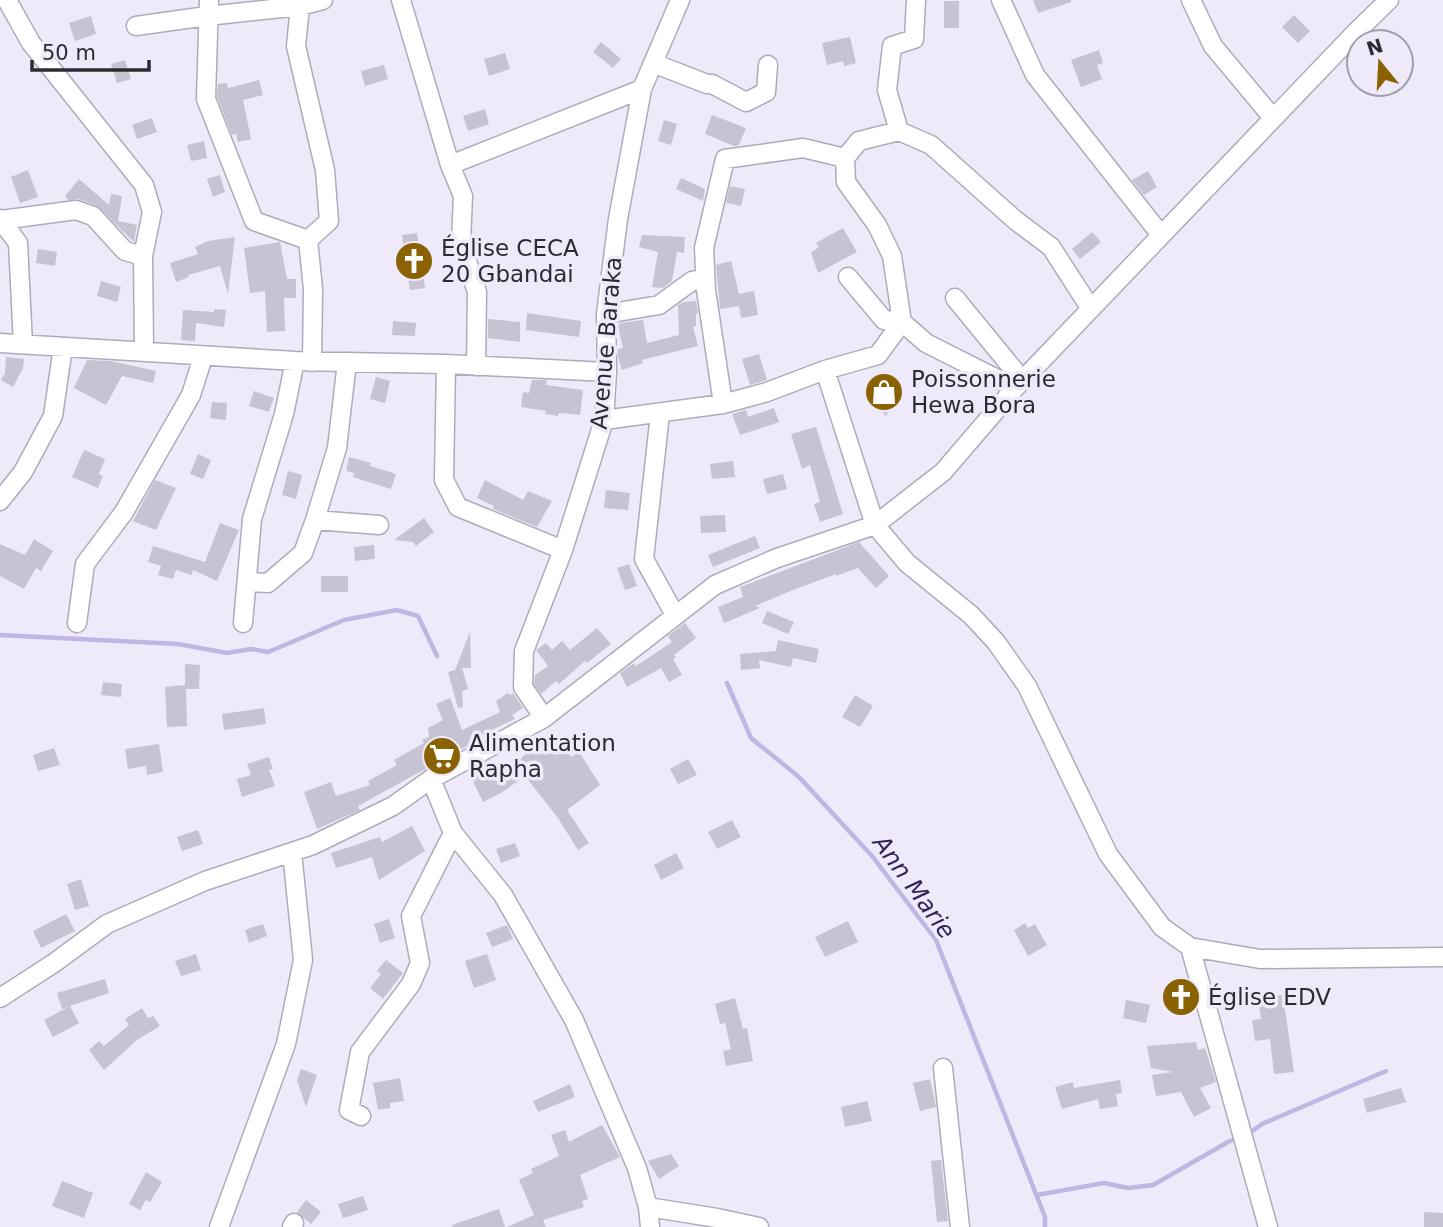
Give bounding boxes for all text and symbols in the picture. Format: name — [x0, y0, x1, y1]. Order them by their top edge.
scale bar — [32, 28, 149, 72]
north arrow — [1345, 28, 1415, 98]
text: N — [1364, 34, 1386, 60]
text: 50 m — [42, 41, 96, 65]
place label: Église CECA 20 Gbandai — [441, 234, 579, 287]
church icon: Église CECA 20 Gbandai — [393, 240, 435, 282]
street label: Avenue Baraka — [586, 256, 626, 430]
place label: Poissonnerie Hewa Bora — [911, 366, 1056, 418]
shop icon: Poissonnerie Hewa Bora — [863, 371, 905, 413]
place label: Alimentation Rapha — [469, 730, 616, 782]
supermarket icon: Alimentation Rapha — [421, 735, 463, 777]
water label: Ann Marie — [866, 828, 961, 944]
church icon: Église EDV — [1160, 976, 1202, 1018]
place label: Église EDV — [1208, 983, 1331, 1010]

